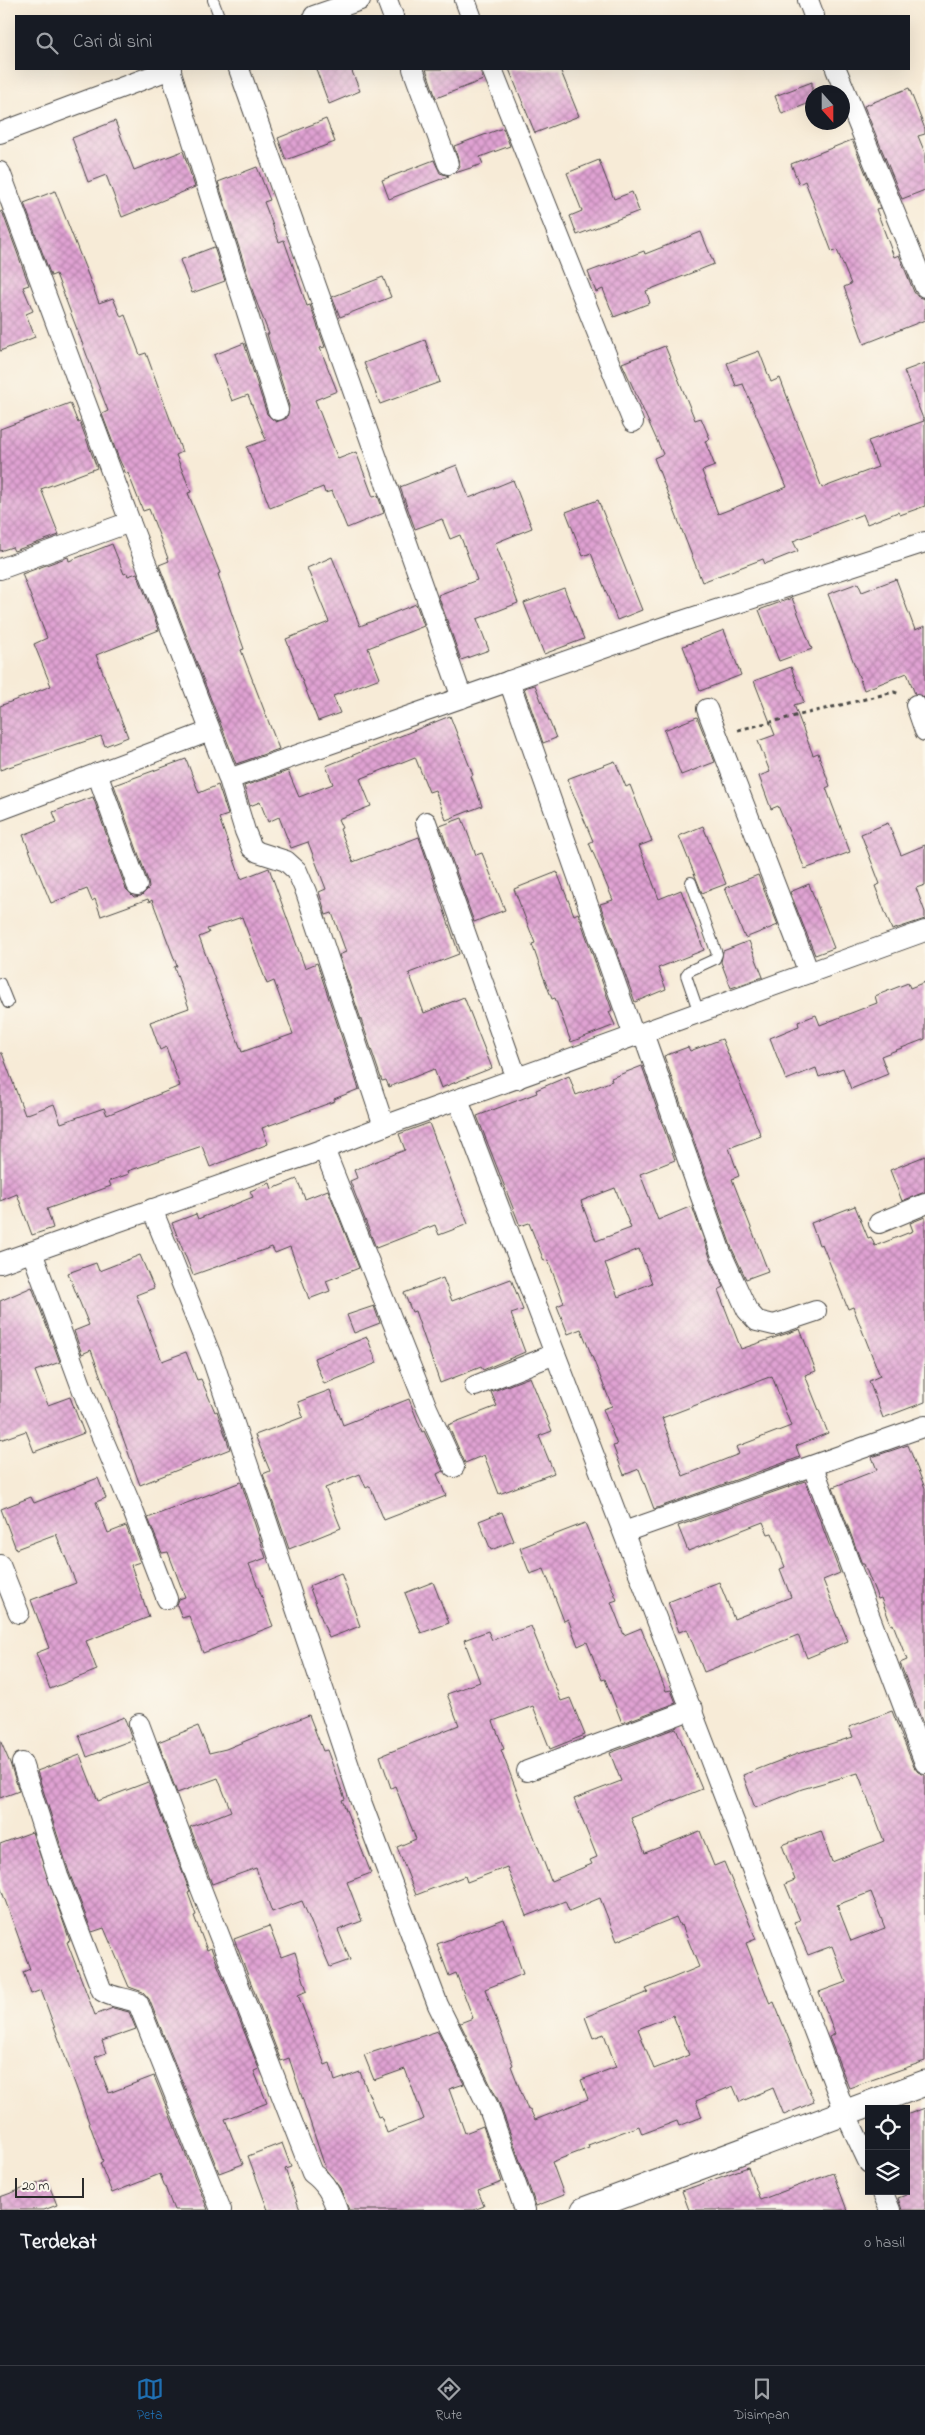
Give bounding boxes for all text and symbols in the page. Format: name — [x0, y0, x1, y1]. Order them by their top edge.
search box — [15, 15, 910, 70]
icon: search — [33, 29, 61, 57]
text: Cari di sini — [73, 29, 152, 56]
north arrow — [805, 85, 850, 130]
map controls — [865, 2105, 910, 2195]
button: locate — [865, 2105, 910, 2150]
button: layers — [865, 2150, 910, 2195]
scale bar — [15, 2175, 84, 2198]
text: 20 m — [22, 2176, 49, 2197]
text: Terdekat — [20, 2228, 97, 2258]
text: 0 hasil — [864, 2231, 905, 2255]
tab: Peta — [136, 2375, 164, 2426]
tab: Rute — [435, 2375, 463, 2426]
tab: Disimpan — [734, 2375, 789, 2426]

